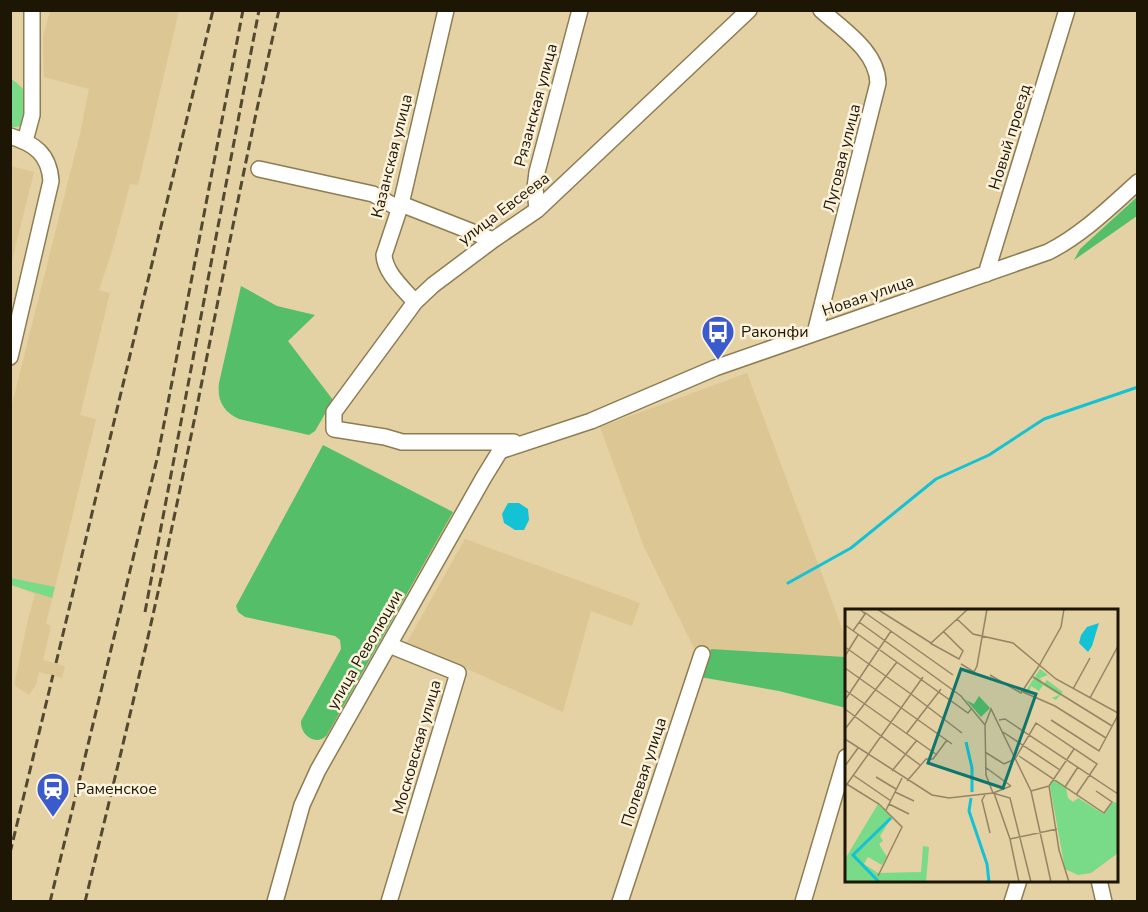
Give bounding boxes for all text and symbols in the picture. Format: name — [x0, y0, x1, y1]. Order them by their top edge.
street label: Рязанская улица — [509, 41, 563, 169]
street label: Новый проезд — [984, 81, 1037, 192]
street label: Казанская улица — [366, 92, 418, 220]
street label: Луговая улица — [818, 101, 866, 215]
street label: улица Евсеева — [454, 167, 554, 251]
street label: Новая улица — [819, 270, 917, 322]
bus stop icon: Раконфи — [700, 314, 736, 361]
place label: Раконфи — [741, 321, 809, 343]
street label: улица Революции — [322, 586, 408, 714]
inset map — [845, 609, 1118, 882]
street label: Московская улица — [387, 677, 447, 817]
street label: Полевая улица — [616, 715, 672, 829]
station icon: Раменское — [35, 771, 71, 818]
place label: Раменское — [76, 778, 157, 800]

